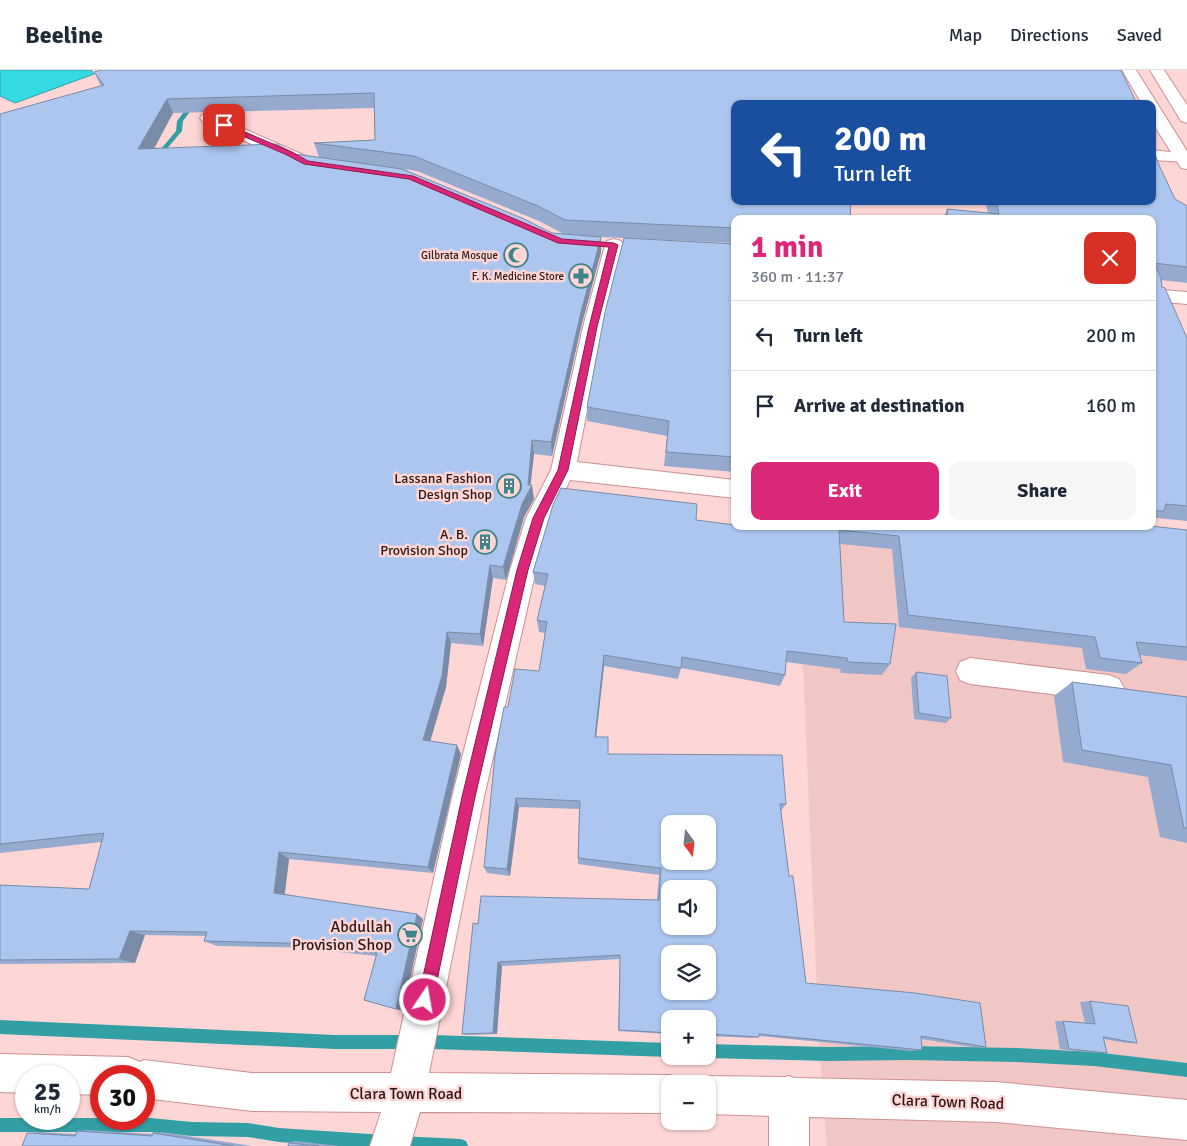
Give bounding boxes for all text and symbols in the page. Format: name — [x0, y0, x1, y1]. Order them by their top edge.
text: Beeline — [25, 20, 103, 50]
text: Map — [949, 24, 982, 46]
text: Directions — [1010, 24, 1089, 46]
text: Saved — [1117, 24, 1162, 46]
pin — [203, 104, 245, 146]
icon: arrive — [210, 111, 238, 139]
text: 200 m — [834, 117, 927, 160]
icon: left — [751, 120, 816, 185]
text: Turn left — [834, 160, 912, 187]
text: 1 min — [751, 229, 823, 266]
button: close — [1084, 232, 1136, 284]
mosque icon: Gilbrata Mosque — [503, 242, 529, 268]
place label: Gilbrata Mosque — [421, 249, 498, 262]
pharmacy icon: F. K. Medicine Store — [568, 263, 594, 289]
text: 360 m · 11:37 — [751, 267, 844, 287]
place label: F. K. Medicine Store — [472, 270, 564, 283]
icon: left — [751, 322, 779, 350]
text: Turn left — [794, 324, 863, 348]
text: 200 m — [1086, 324, 1136, 348]
icon: arrive — [751, 392, 779, 420]
text: Arrive at destination — [794, 394, 965, 418]
text: 160 m — [1086, 394, 1136, 418]
button: Exit — [751, 462, 939, 520]
button: Share — [949, 462, 1136, 520]
place label: Lassana Fashion Design Shop — [394, 470, 492, 503]
building icon: Lassana Fashion Design Shop — [496, 473, 522, 499]
place label: A. B. Provision Shop — [380, 526, 468, 559]
building icon: A. B. Provision Shop — [472, 529, 498, 555]
north arrow — [661, 815, 716, 870]
map controls — [661, 815, 716, 1130]
button: sound — [661, 880, 716, 935]
place label: Abdullah Provision Shop — [292, 917, 392, 955]
supermarket icon: Abdullah Provision Shop — [397, 922, 423, 948]
button: layers — [661, 945, 716, 1000]
position arrow — [398, 973, 450, 1025]
button: + — [661, 1010, 716, 1065]
speed limit sign: 30 — [90, 1065, 155, 1130]
button: − — [661, 1075, 716, 1130]
text: 25 — [34, 1076, 61, 1107]
street label: Clara Town Road — [350, 1084, 462, 1104]
street label: Clara Town Road — [891, 1090, 1005, 1114]
text: km/h — [34, 1102, 61, 1117]

